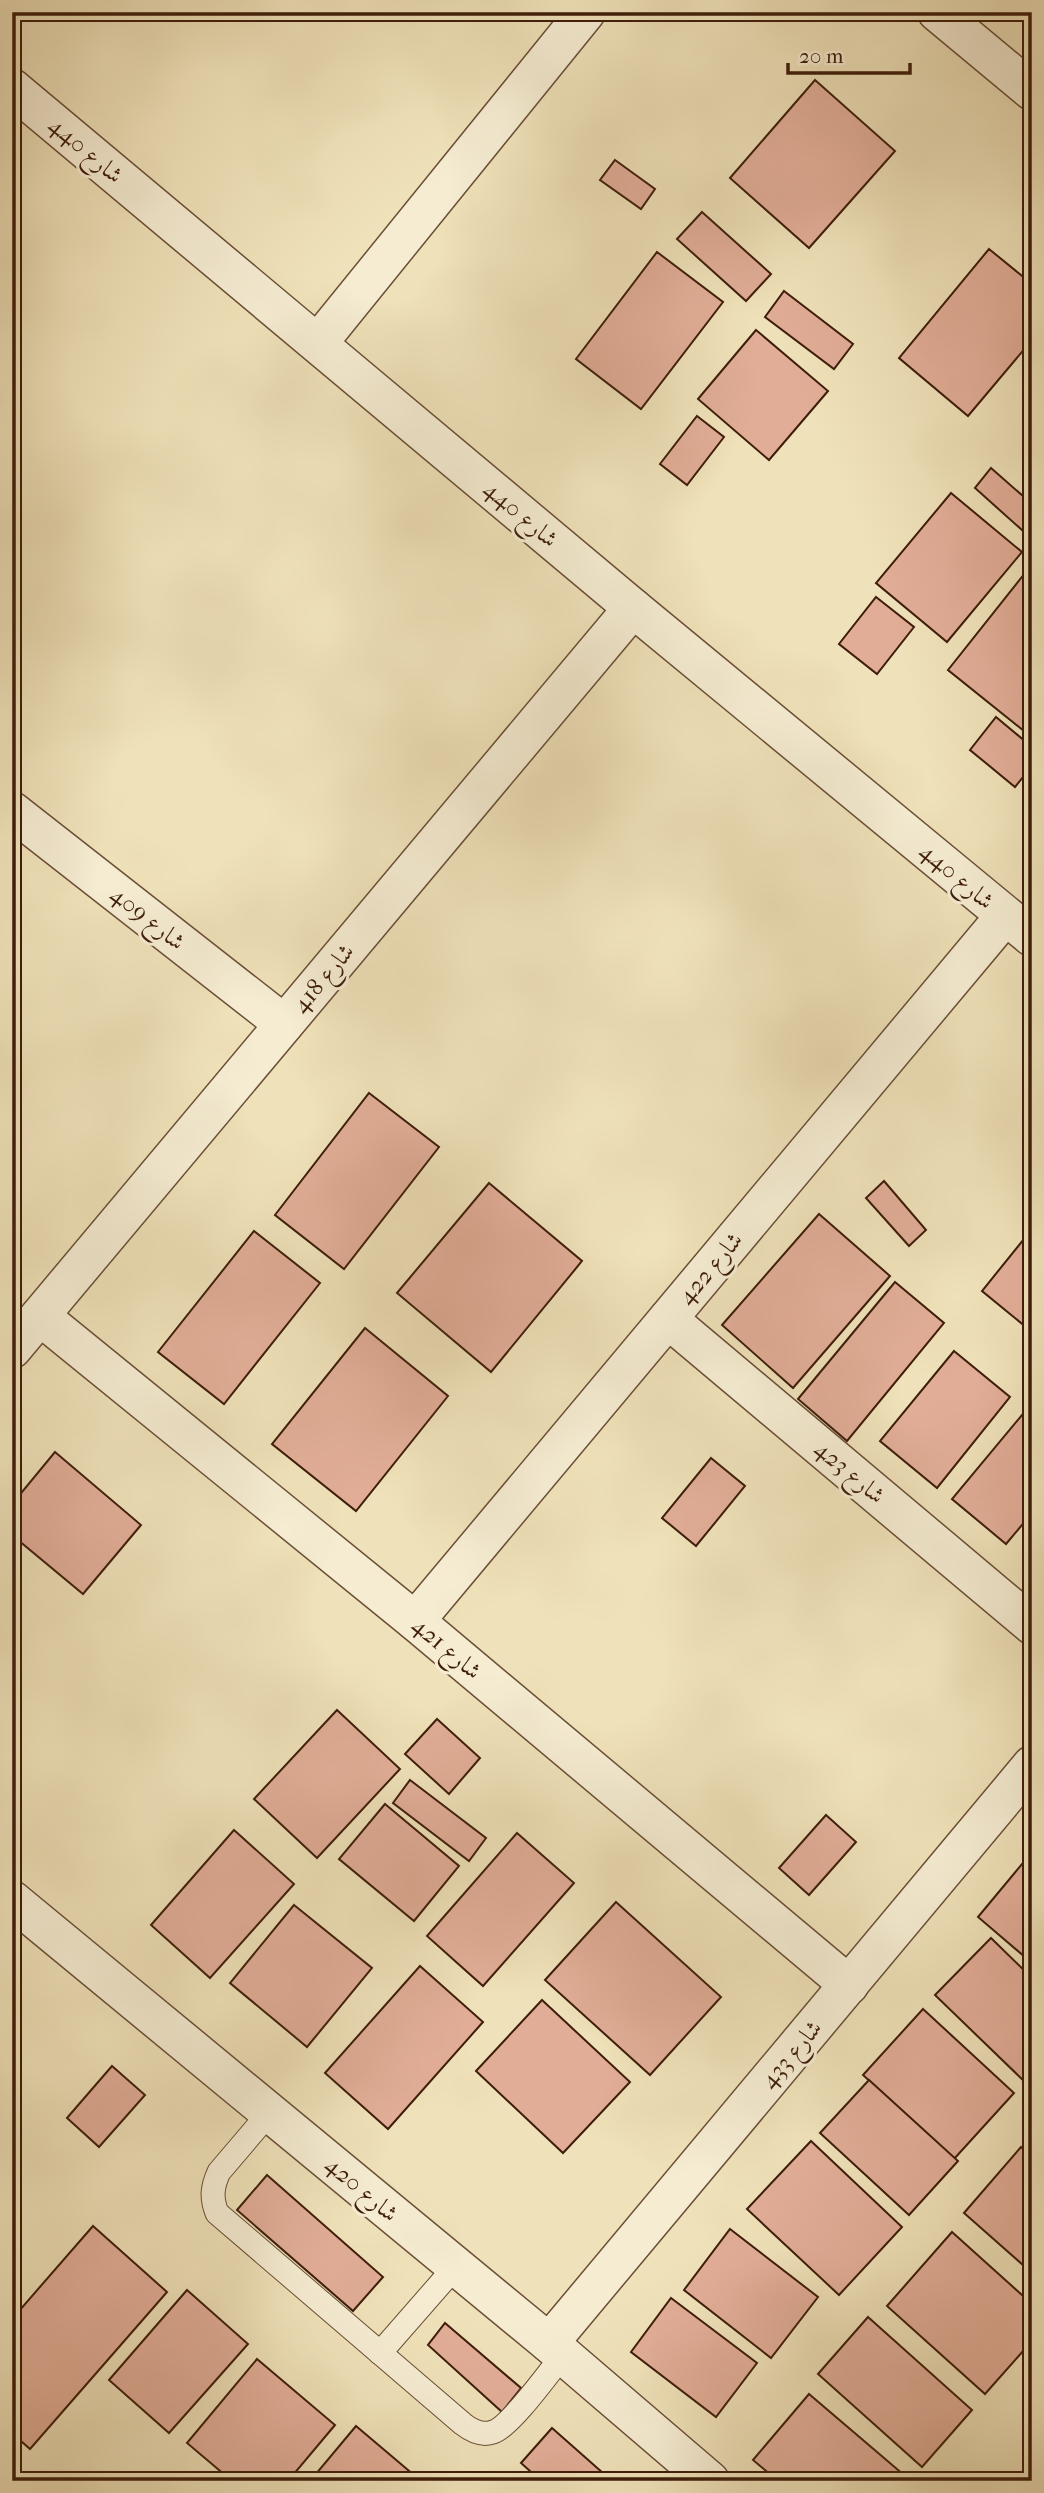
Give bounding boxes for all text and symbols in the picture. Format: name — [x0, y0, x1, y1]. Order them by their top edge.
scale bar — [788, 32, 911, 76]
text: 20 m — [799, 44, 844, 68]
street label: شارع 440 — [39, 111, 129, 194]
street label: شارع 440 — [474, 475, 564, 558]
street label: شارع 440 — [910, 837, 1000, 920]
street label: شارع 409 — [101, 880, 191, 960]
street label: شارع 418 — [286, 938, 365, 1022]
street label: شارع 422 — [672, 1226, 753, 1314]
street label: شارع 423 — [805, 1435, 891, 1514]
street label: شارع 421 — [403, 1611, 487, 1690]
street label: شارع 433 — [754, 2014, 832, 2098]
street label: شارع 420 — [316, 2150, 404, 2232]

